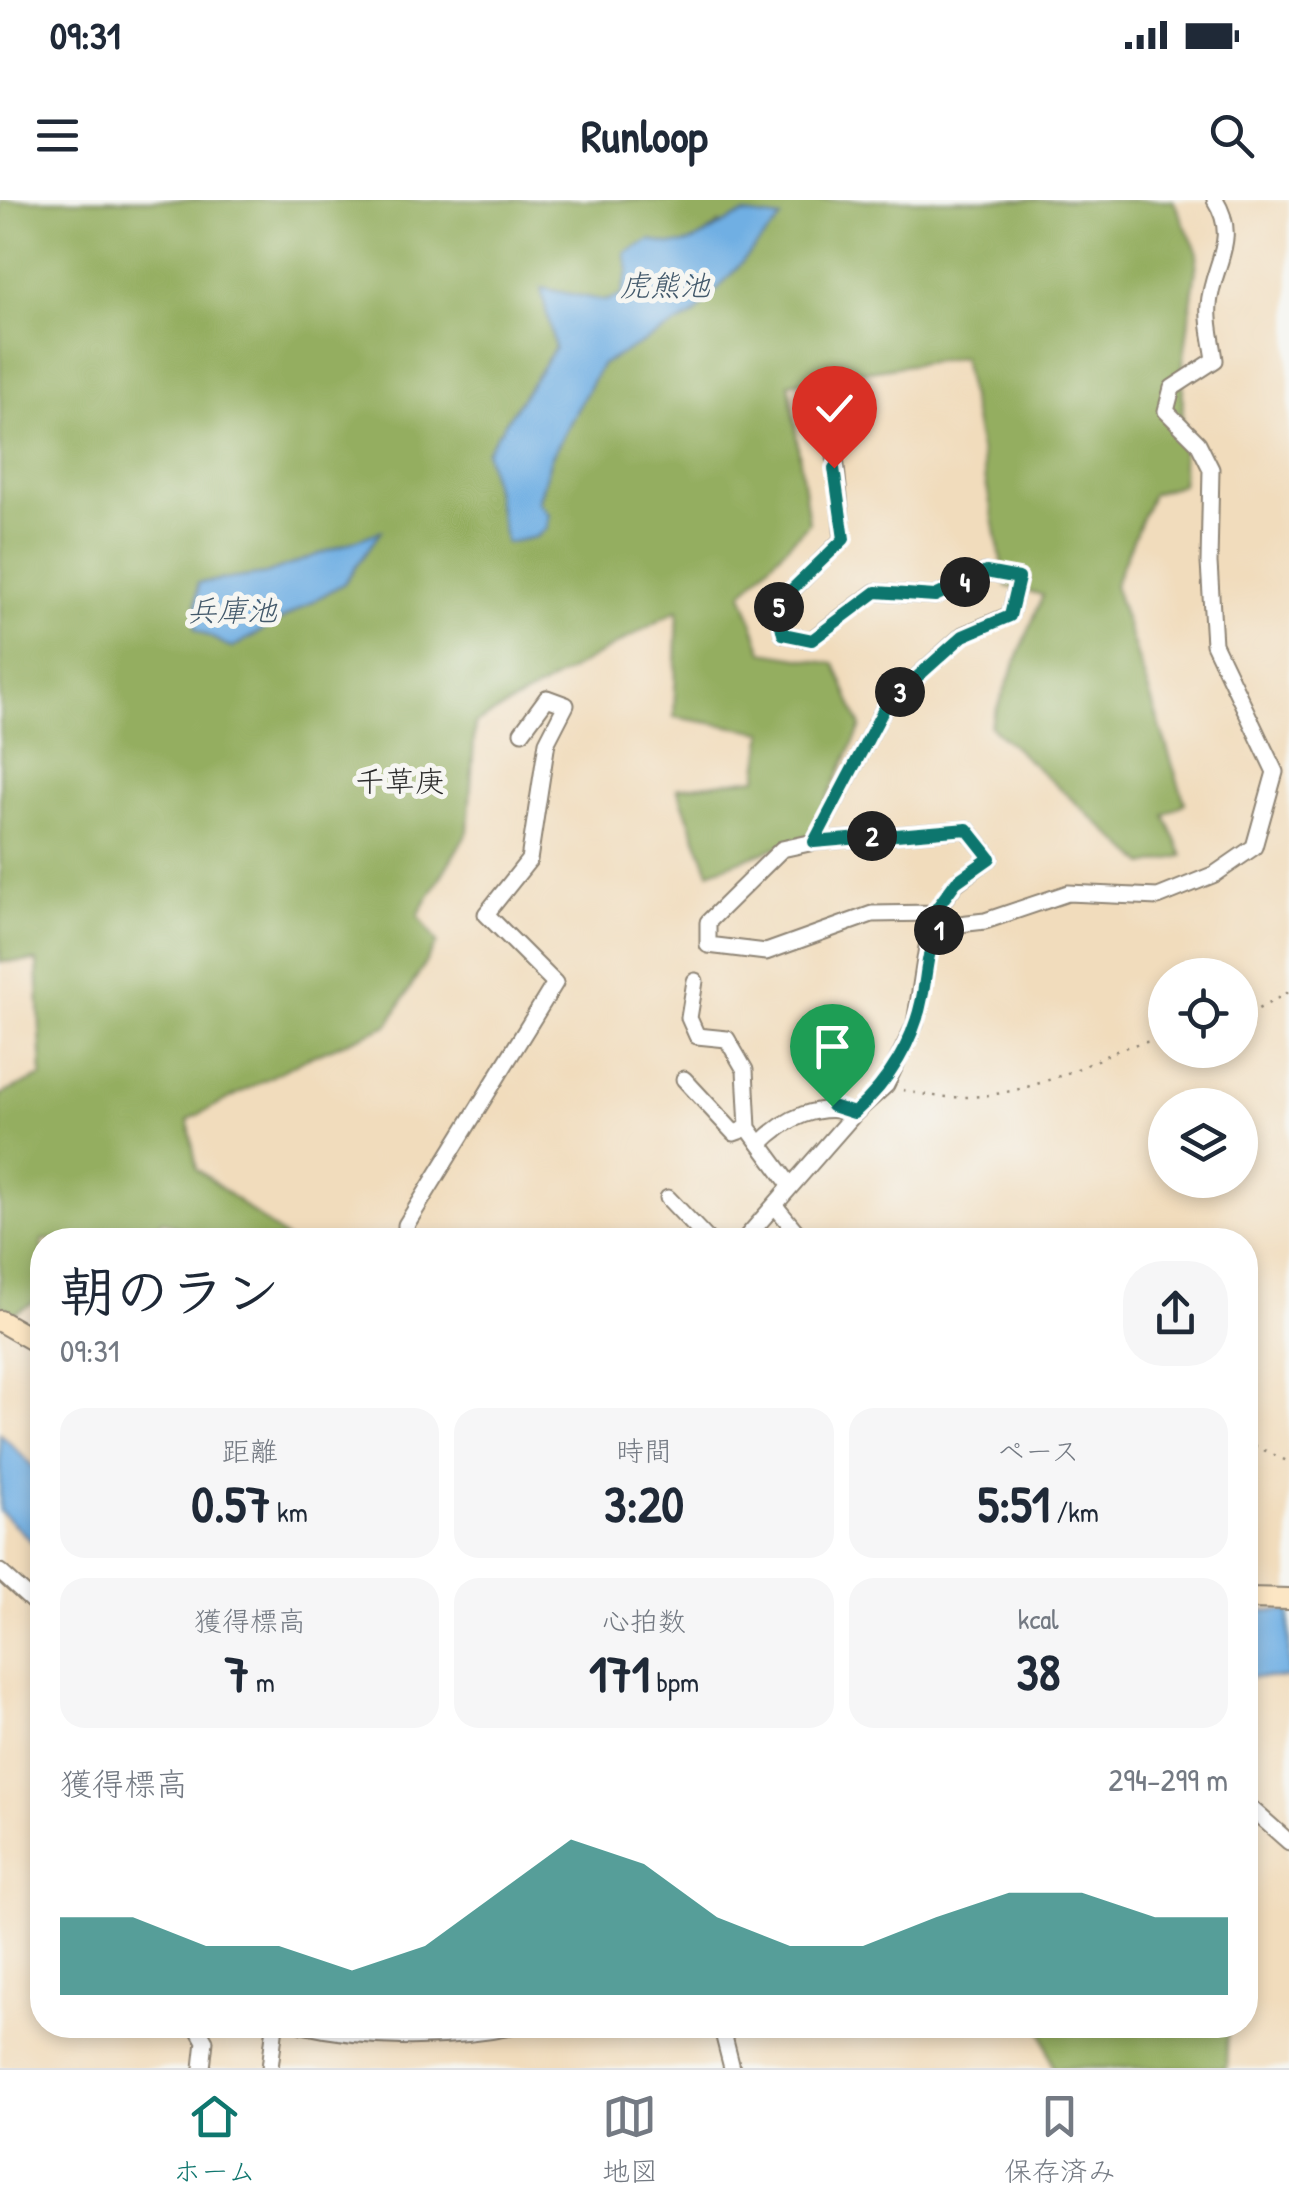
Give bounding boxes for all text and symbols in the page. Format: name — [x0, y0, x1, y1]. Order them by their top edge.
text: 09:31 — [50, 9, 121, 61]
text: Runloop — [581, 105, 708, 166]
icon: menu — [30, 108, 85, 163]
icon: search — [1204, 108, 1259, 163]
water label: 虎熊池 — [620, 265, 711, 305]
pin — [792, 366, 877, 469]
icon: check — [807, 381, 862, 436]
pin: 4 — [940, 557, 990, 607]
text: 4 — [960, 563, 970, 601]
pin: 5 — [754, 582, 804, 632]
text: 5 — [773, 588, 785, 626]
water label: 兵庫池 — [187, 590, 278, 630]
pin: 3 — [875, 667, 925, 717]
text: 3 — [894, 673, 906, 711]
district label: 千草庚 — [355, 761, 445, 801]
pin: 2 — [847, 811, 897, 861]
text: 2 — [865, 817, 879, 855]
pin: 1 — [914, 905, 964, 955]
text: 1 — [934, 911, 944, 949]
map controls — [1148, 958, 1258, 1198]
button: locate — [1148, 958, 1258, 1068]
pin — [790, 1004, 875, 1107]
icon: arrive — [805, 1019, 860, 1074]
button: layers — [1148, 1088, 1258, 1198]
text: 朝のラン — [60, 1254, 280, 1328]
button: share — [1123, 1261, 1228, 1366]
text: 09:31 — [60, 1329, 119, 1372]
text: 距離 — [222, 1432, 278, 1470]
text: 時間 — [616, 1432, 672, 1470]
text: ペース — [997, 1432, 1079, 1470]
text: 0.57 — [192, 1470, 271, 1538]
text: 3:20 — [604, 1470, 684, 1538]
text: 5:51 — [978, 1470, 1050, 1538]
text: km — [271, 1493, 308, 1531]
text: /km — [1050, 1493, 1099, 1531]
text: kcal — [1018, 1600, 1059, 1638]
text: 獲得標高 — [194, 1602, 306, 1640]
text: 心拍数 — [602, 1602, 686, 1640]
text: 38 — [1016, 1638, 1060, 1706]
text: 7 — [225, 1640, 249, 1708]
text: 171 — [589, 1640, 650, 1708]
text: m — [249, 1663, 275, 1701]
text: bpm — [650, 1663, 699, 1701]
text: 294–299 m — [1108, 1758, 1228, 1801]
text: 獲得標高 — [60, 1762, 188, 1805]
tab: ホーム — [173, 2089, 256, 2190]
tab: 地図 — [602, 2089, 658, 2190]
tab: 保存済み — [1004, 2089, 1116, 2190]

